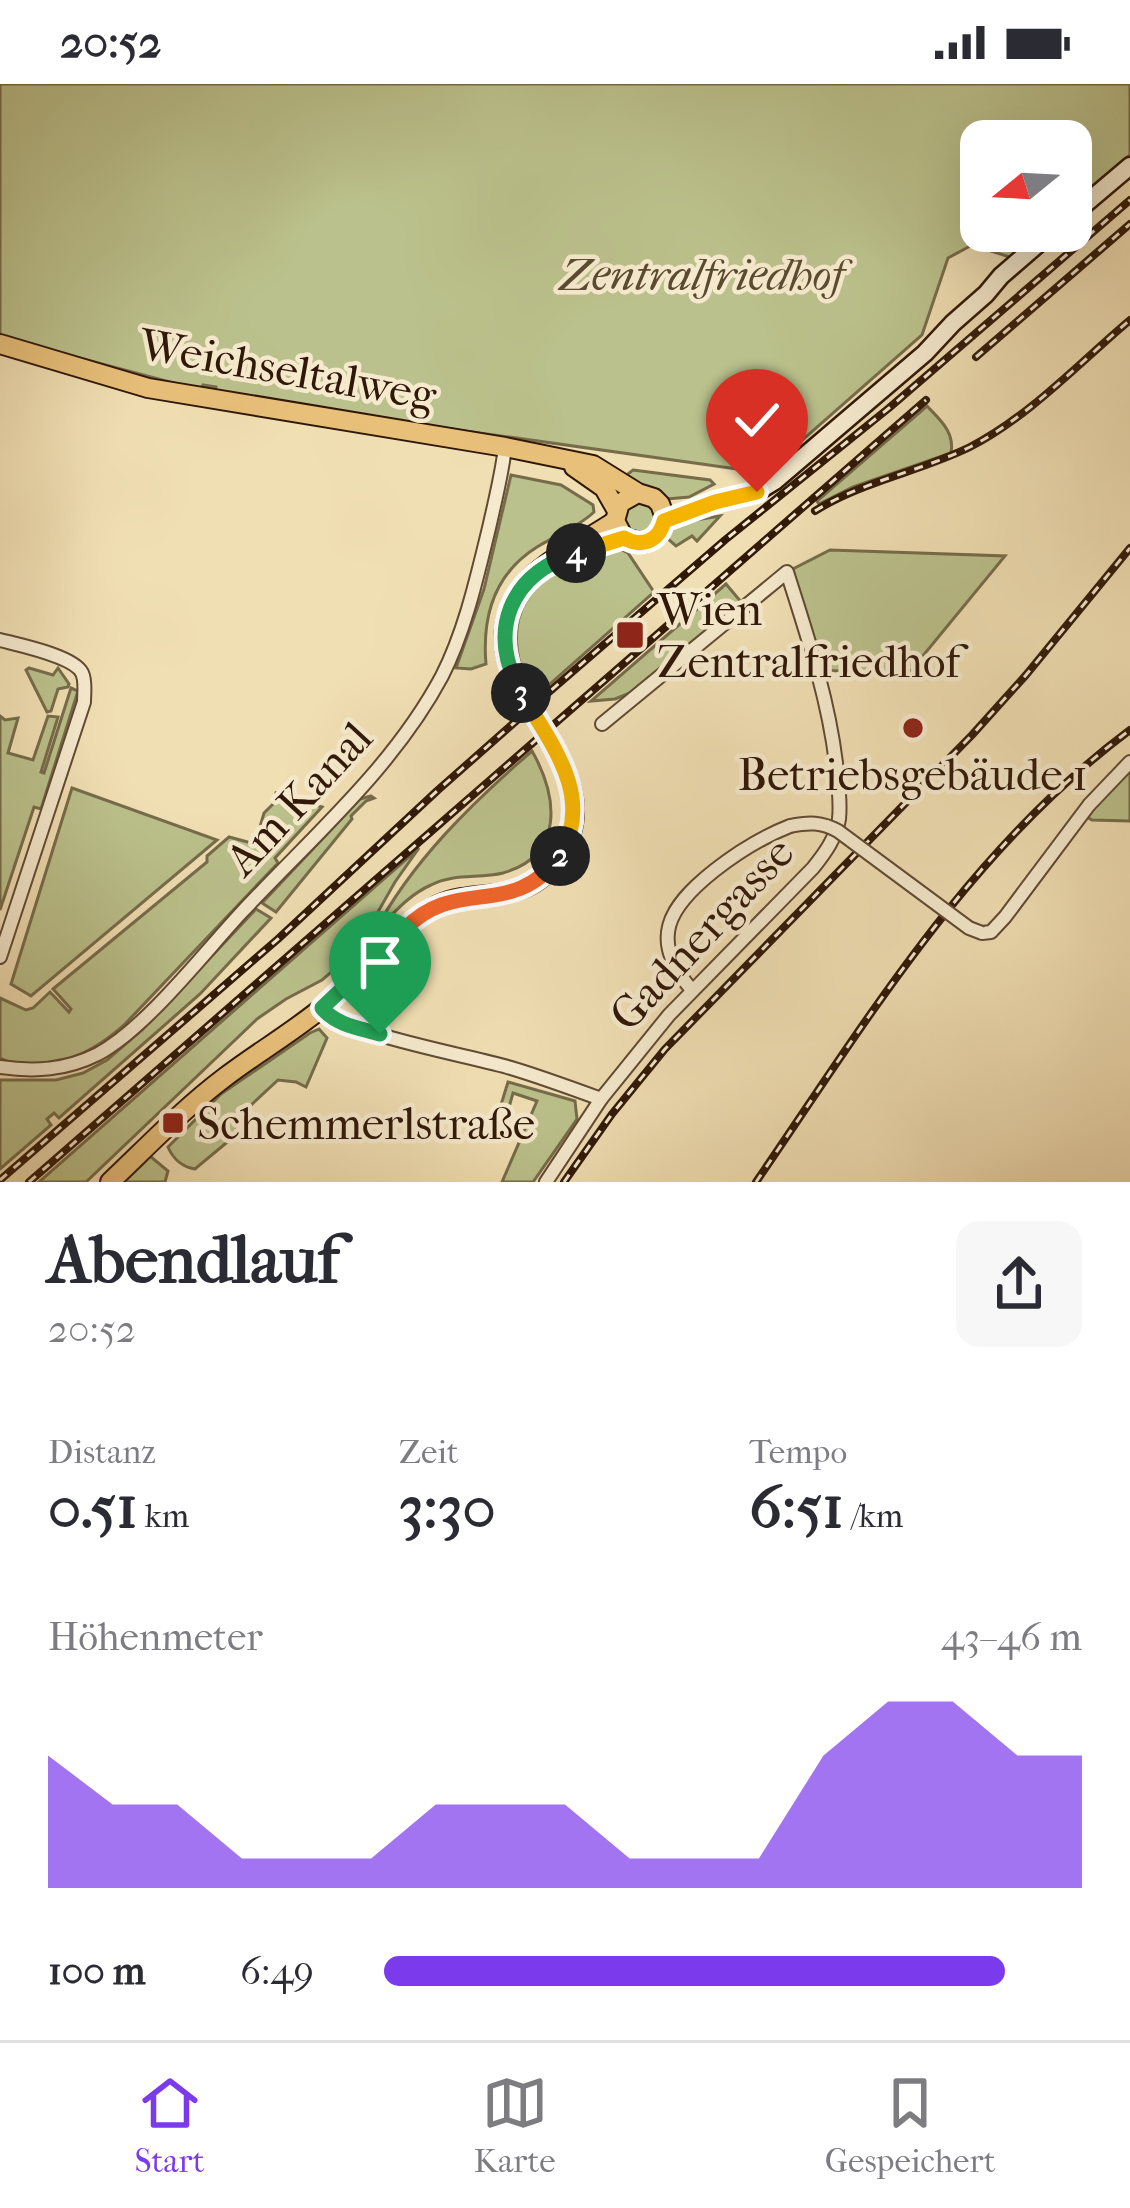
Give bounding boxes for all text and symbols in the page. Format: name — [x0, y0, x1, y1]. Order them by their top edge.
text: 20:52 — [60, 16, 161, 69]
north arrow — [960, 120, 1092, 252]
map controls — [960, 120, 1092, 252]
park label: Zentralfriedhof — [557, 249, 853, 302]
street label: Weichseltalweg — [134, 318, 441, 423]
pin — [706, 369, 808, 492]
icon: check — [724, 387, 790, 453]
pin: 4 — [546, 523, 606, 583]
text: 4 — [566, 533, 586, 572]
place label: Wien Zentralfriedhof — [656, 584, 969, 689]
marker: Wien Zentralfriedhof — [614, 619, 646, 651]
pin: 3 — [491, 663, 551, 723]
text: 3 — [514, 673, 528, 712]
street label: Am Kanal — [214, 712, 383, 888]
marker: Betriebsgebäude 1 — [900, 715, 926, 741]
place label: Betriebsgebäude 1 — [738, 749, 1088, 802]
pin: 2 — [530, 826, 590, 886]
street label: Gadnergasse — [599, 826, 805, 1042]
text: 2 — [552, 836, 568, 875]
pin — [329, 911, 431, 1034]
icon: arrive — [347, 929, 413, 995]
place label: Schemmerlstraße — [197, 1098, 535, 1151]
marker: Schemmerlstraße — [160, 1110, 186, 1136]
button: share — [956, 1221, 1082, 1347]
text: Abendlauf — [48, 1222, 340, 1299]
text: 20:52 — [48, 1306, 136, 1352]
text: Distanz — [48, 1433, 156, 1472]
text: Zeit — [399, 1433, 459, 1472]
text: Tempo — [749, 1433, 847, 1472]
text: 0.51 — [48, 1472, 138, 1543]
text: 3:30 — [399, 1472, 496, 1543]
text: 6:51 — [749, 1472, 844, 1543]
text: km — [138, 1497, 189, 1536]
text: /km — [844, 1497, 903, 1536]
text: Höhenmeter — [48, 1614, 263, 1660]
text: 43–46 m — [941, 1614, 1082, 1660]
text: 100 m — [48, 1948, 146, 1994]
text: 6:49 — [240, 1948, 314, 1994]
tab: Start — [135, 2070, 205, 2181]
tab: Karte — [474, 2070, 556, 2181]
tab: Gespeichert — [825, 2070, 995, 2181]

